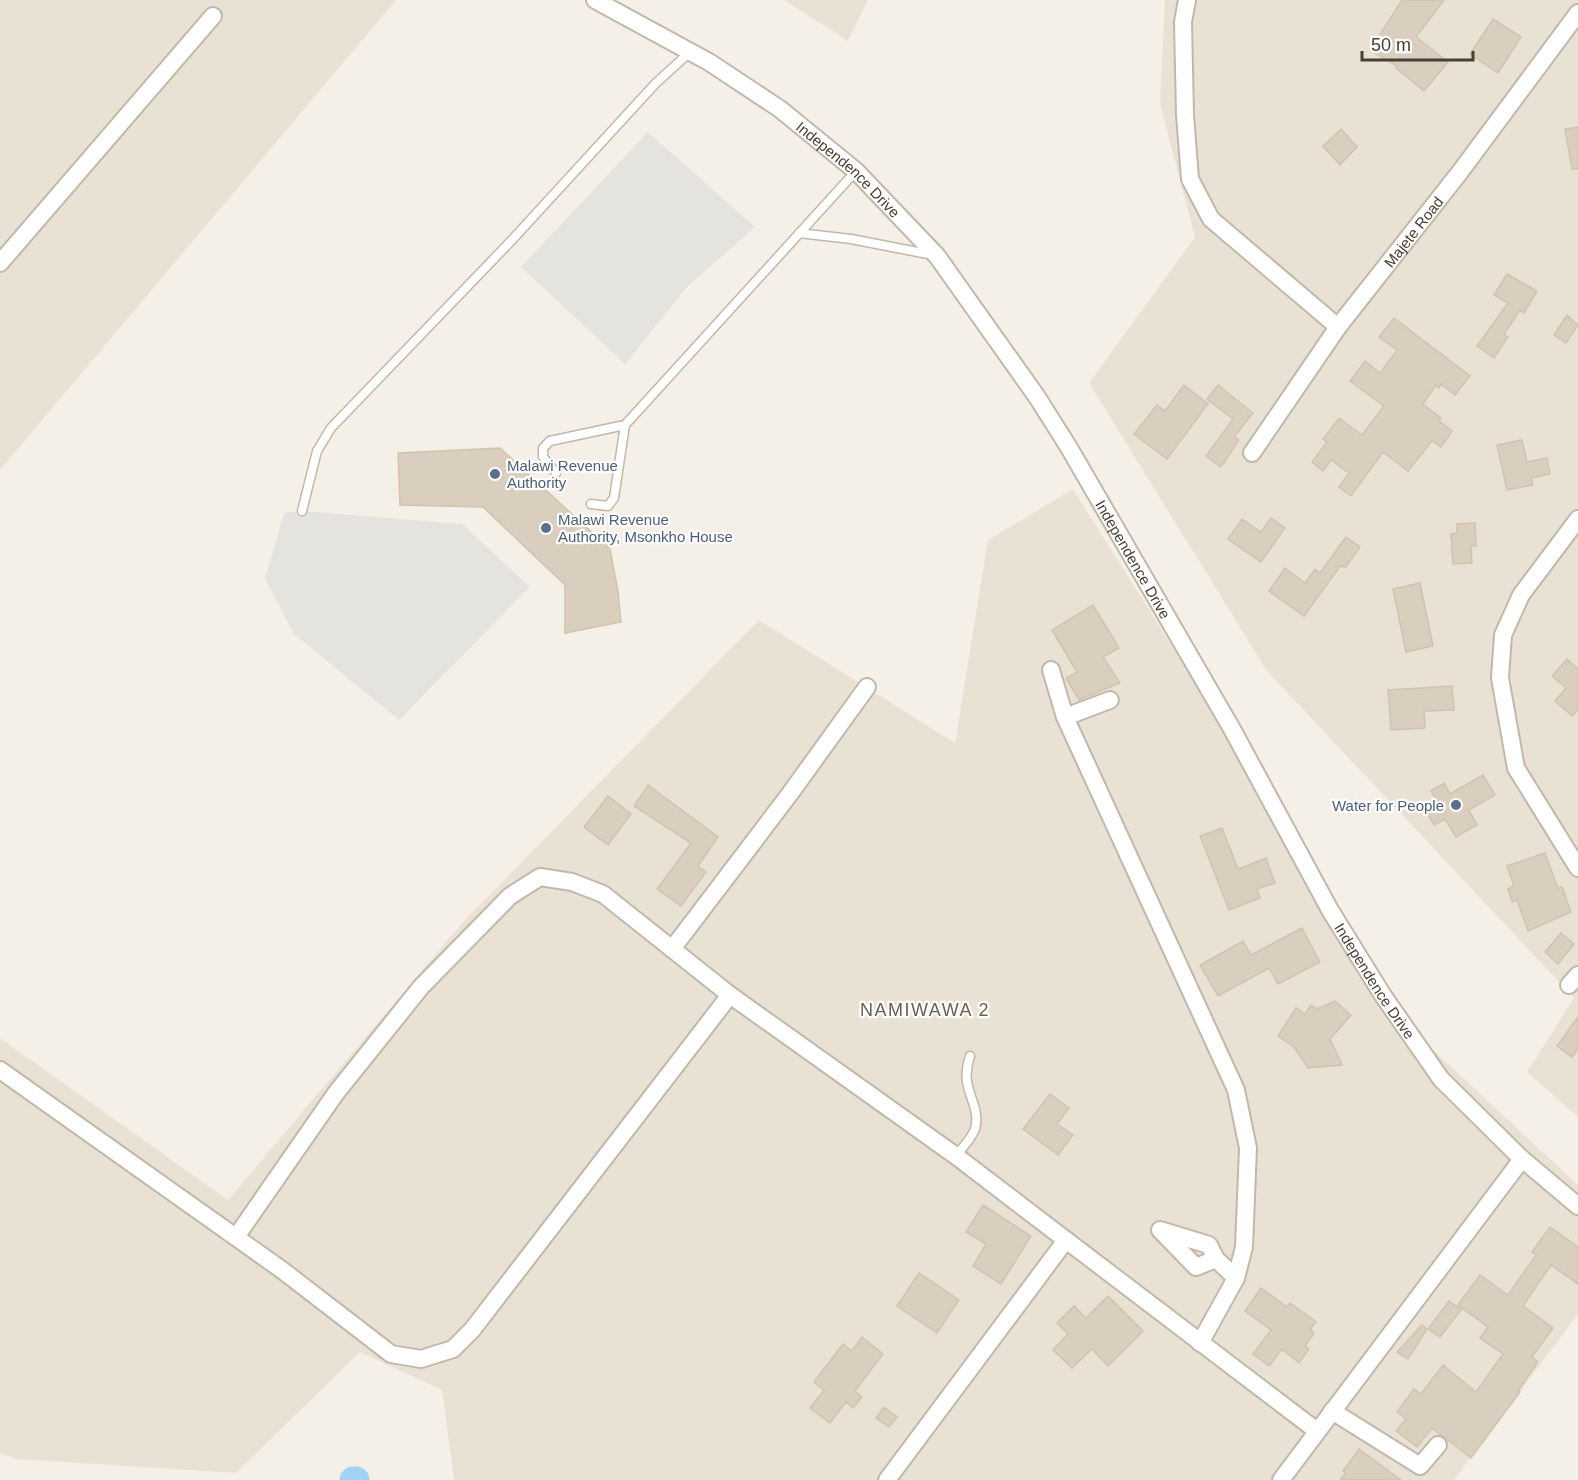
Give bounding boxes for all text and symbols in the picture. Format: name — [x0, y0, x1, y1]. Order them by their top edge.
scale bar — [1362, 24, 1473, 62]
text: 50 m — [1371, 35, 1411, 55]
street label: Independence Drive — [793, 118, 904, 220]
street label: Majete Road — [1380, 193, 1446, 270]
place label: Malawi Revenue Authority — [507, 457, 618, 491]
marker: Malawi Revenue Authority — [488, 467, 502, 481]
street label: Independence Drive — [1093, 497, 1175, 621]
place label: Malawi Revenue Authority, Msonkho House — [558, 511, 733, 545]
marker: Malawi Revenue Authority, Msonkho House — [539, 521, 553, 535]
place label: Water for People — [1332, 797, 1444, 814]
marker: Water for People — [1449, 798, 1463, 812]
street label: Independence Drive — [1332, 920, 1419, 1042]
district label: NAMIWAWA 2 — [860, 1000, 990, 1020]

